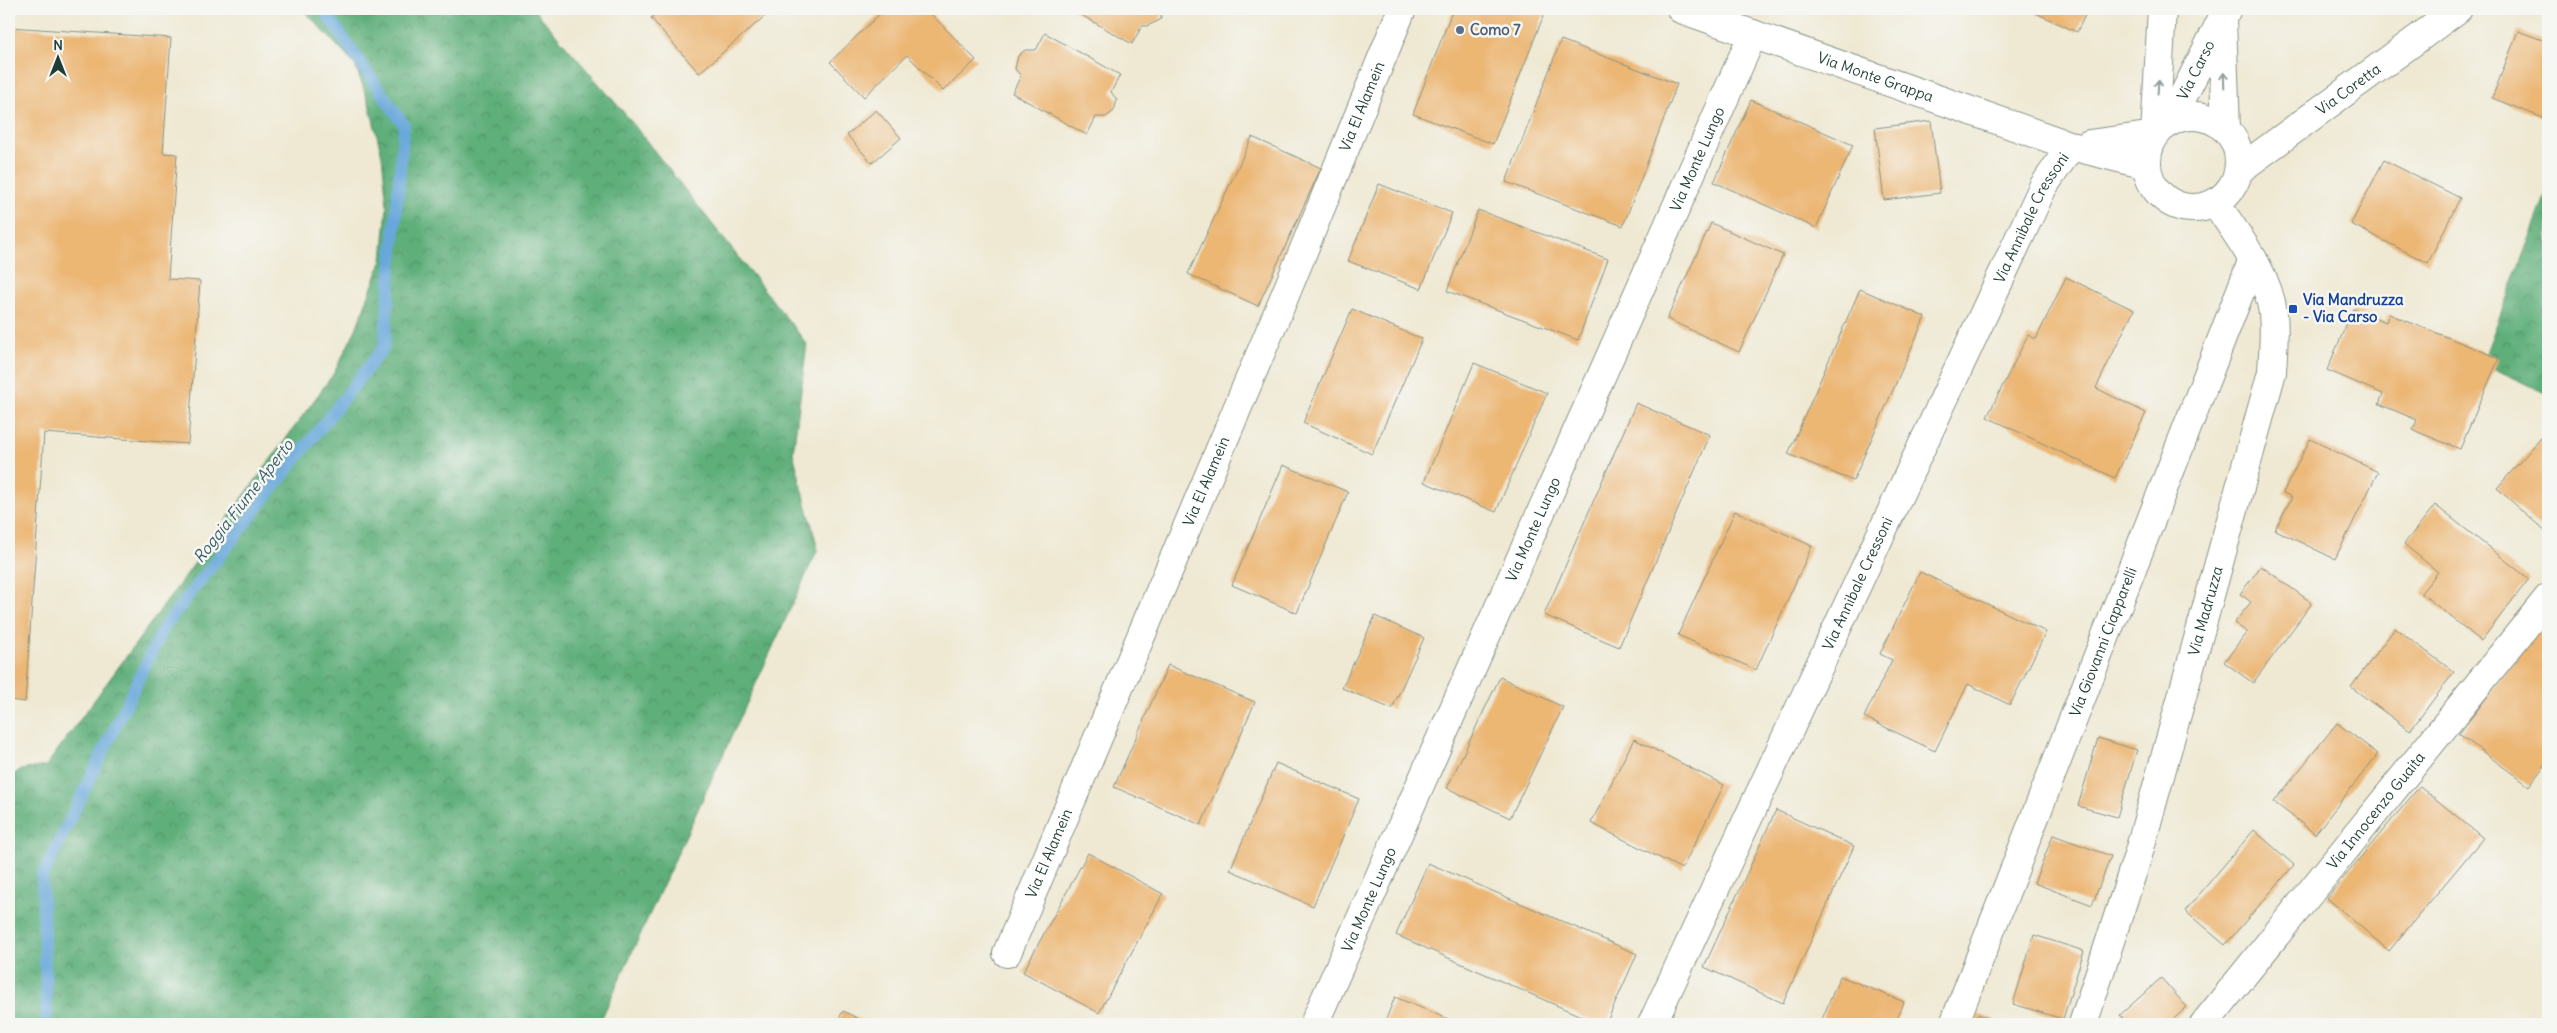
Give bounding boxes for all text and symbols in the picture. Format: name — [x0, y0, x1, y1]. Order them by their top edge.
place label: Como 7 — [1470, 20, 1521, 39]
marker: Como 7 — [1454, 24, 1466, 36]
north arrow — [32, 32, 82, 82]
text: N — [53, 36, 63, 54]
street label: Via Carso — [2173, 37, 2219, 103]
street label: Via Monte Grappa — [1815, 48, 1936, 106]
street label: Via El Alamein — [1335, 58, 1389, 154]
street label: Via Coretta — [2312, 59, 2385, 119]
one-way arrow — [2220, 73, 2229, 89]
one-way arrow — [2153, 79, 2162, 95]
street label: Via Monte Lungo — [1665, 104, 1729, 214]
street label: Via Annibale Cressoni — [1989, 149, 2073, 286]
place label: Via Mandruzza - Via Carso — [2303, 290, 2404, 326]
marker: Via Mandruzza - Via Carso — [2287, 303, 2299, 315]
street label: Via El Alamein — [1179, 433, 1233, 529]
water label: Roggia Fiume Aperto — [189, 435, 298, 567]
street label: Via Monte Lungo — [1501, 474, 1564, 585]
street label: Via Annibale Cressoni — [1818, 514, 1897, 653]
street label: Via Giovanni Ciapparelli — [2065, 564, 2141, 720]
street label: Via Madruzza — [2184, 564, 2227, 658]
street label: Via Innocenzo Guaita — [2323, 748, 2429, 873]
street label: Via El Alamein — [1021, 805, 1076, 901]
street label: Via Monte Lungo — [1337, 844, 1400, 955]

